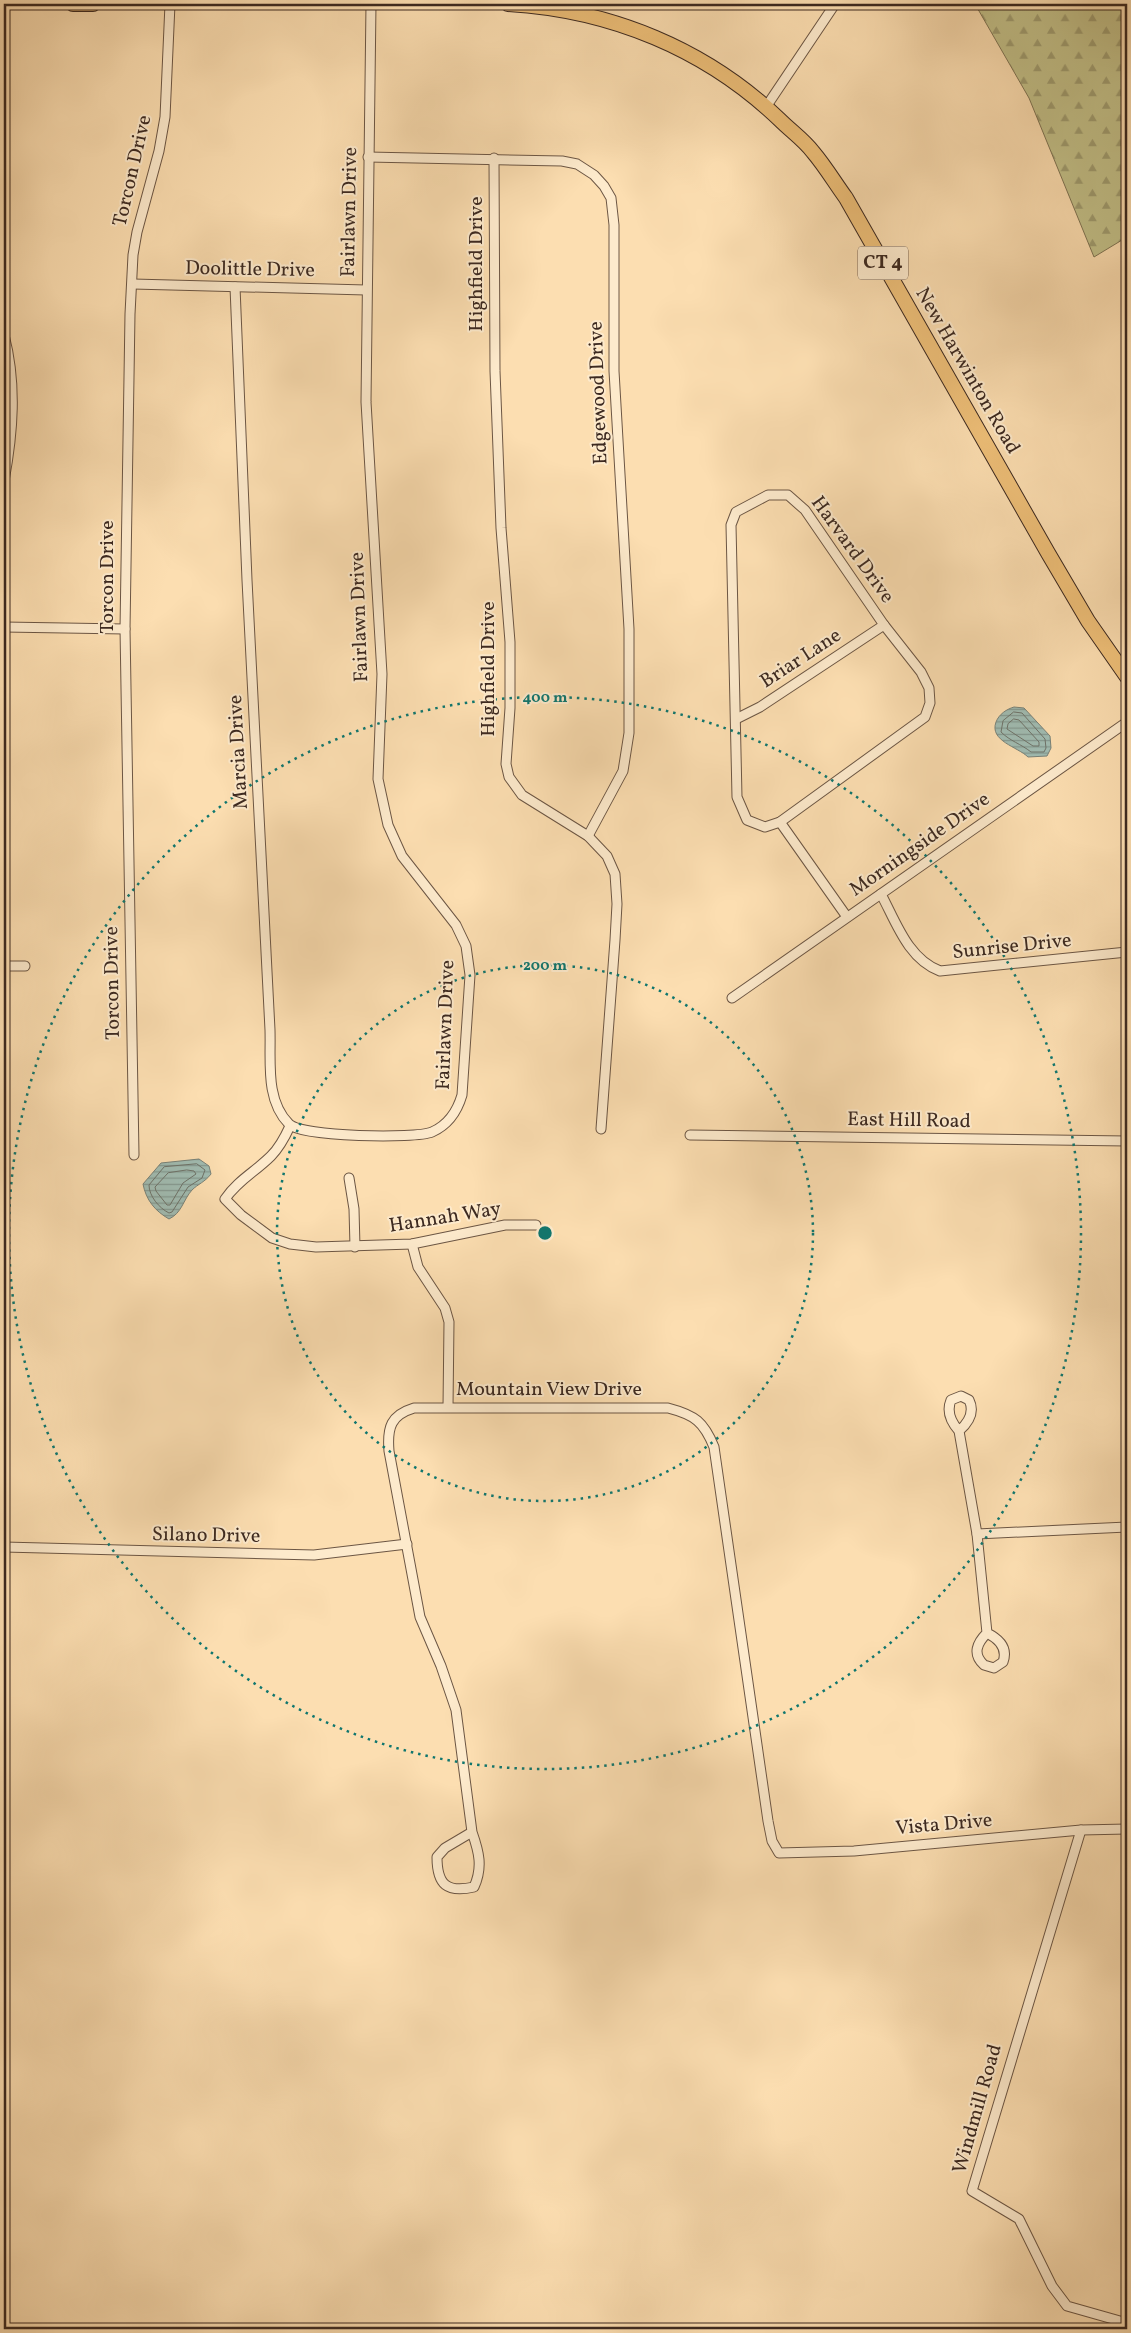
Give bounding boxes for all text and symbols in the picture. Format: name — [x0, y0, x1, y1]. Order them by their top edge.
street label: Torcon Drive — [107, 112, 159, 230]
street label: Fairlawn Drive — [335, 147, 365, 277]
street label: Highfield Drive — [463, 196, 491, 332]
road number: CT 4 — [858, 247, 908, 280]
street label: Doolittle Drive — [185, 255, 315, 285]
street label: New Harwinton Road — [908, 282, 1026, 460]
street label: Edgewood Drive — [583, 321, 615, 465]
street label: Harvard Drive — [804, 491, 900, 609]
street label: Torcon Drive — [94, 520, 122, 634]
street label: Fairlawn Drive — [344, 551, 376, 683]
street label: Highfield Drive — [475, 601, 503, 737]
street label: Briar Lane — [755, 622, 847, 696]
text: 400 m — [523, 688, 568, 709]
street label: Marcia Drive — [222, 694, 256, 810]
street label: Morningside Drive — [844, 786, 996, 904]
street label: Torcon Drive — [98, 926, 128, 1040]
street label: Sunrise Drive — [951, 927, 1073, 967]
text: 200 m — [523, 956, 567, 977]
street label: Fairlawn Drive — [430, 959, 462, 1091]
street label: East Hill Road — [847, 1106, 971, 1136]
street label: Hannah Way — [387, 1195, 503, 1241]
centre of rings — [536, 1224, 554, 1242]
street label: Mountain View Drive — [456, 1376, 642, 1404]
street label: Silano Drive — [152, 1521, 260, 1551]
street label: Vista Drive — [894, 1807, 994, 1843]
street label: Windmill Road — [946, 2041, 1010, 2177]

